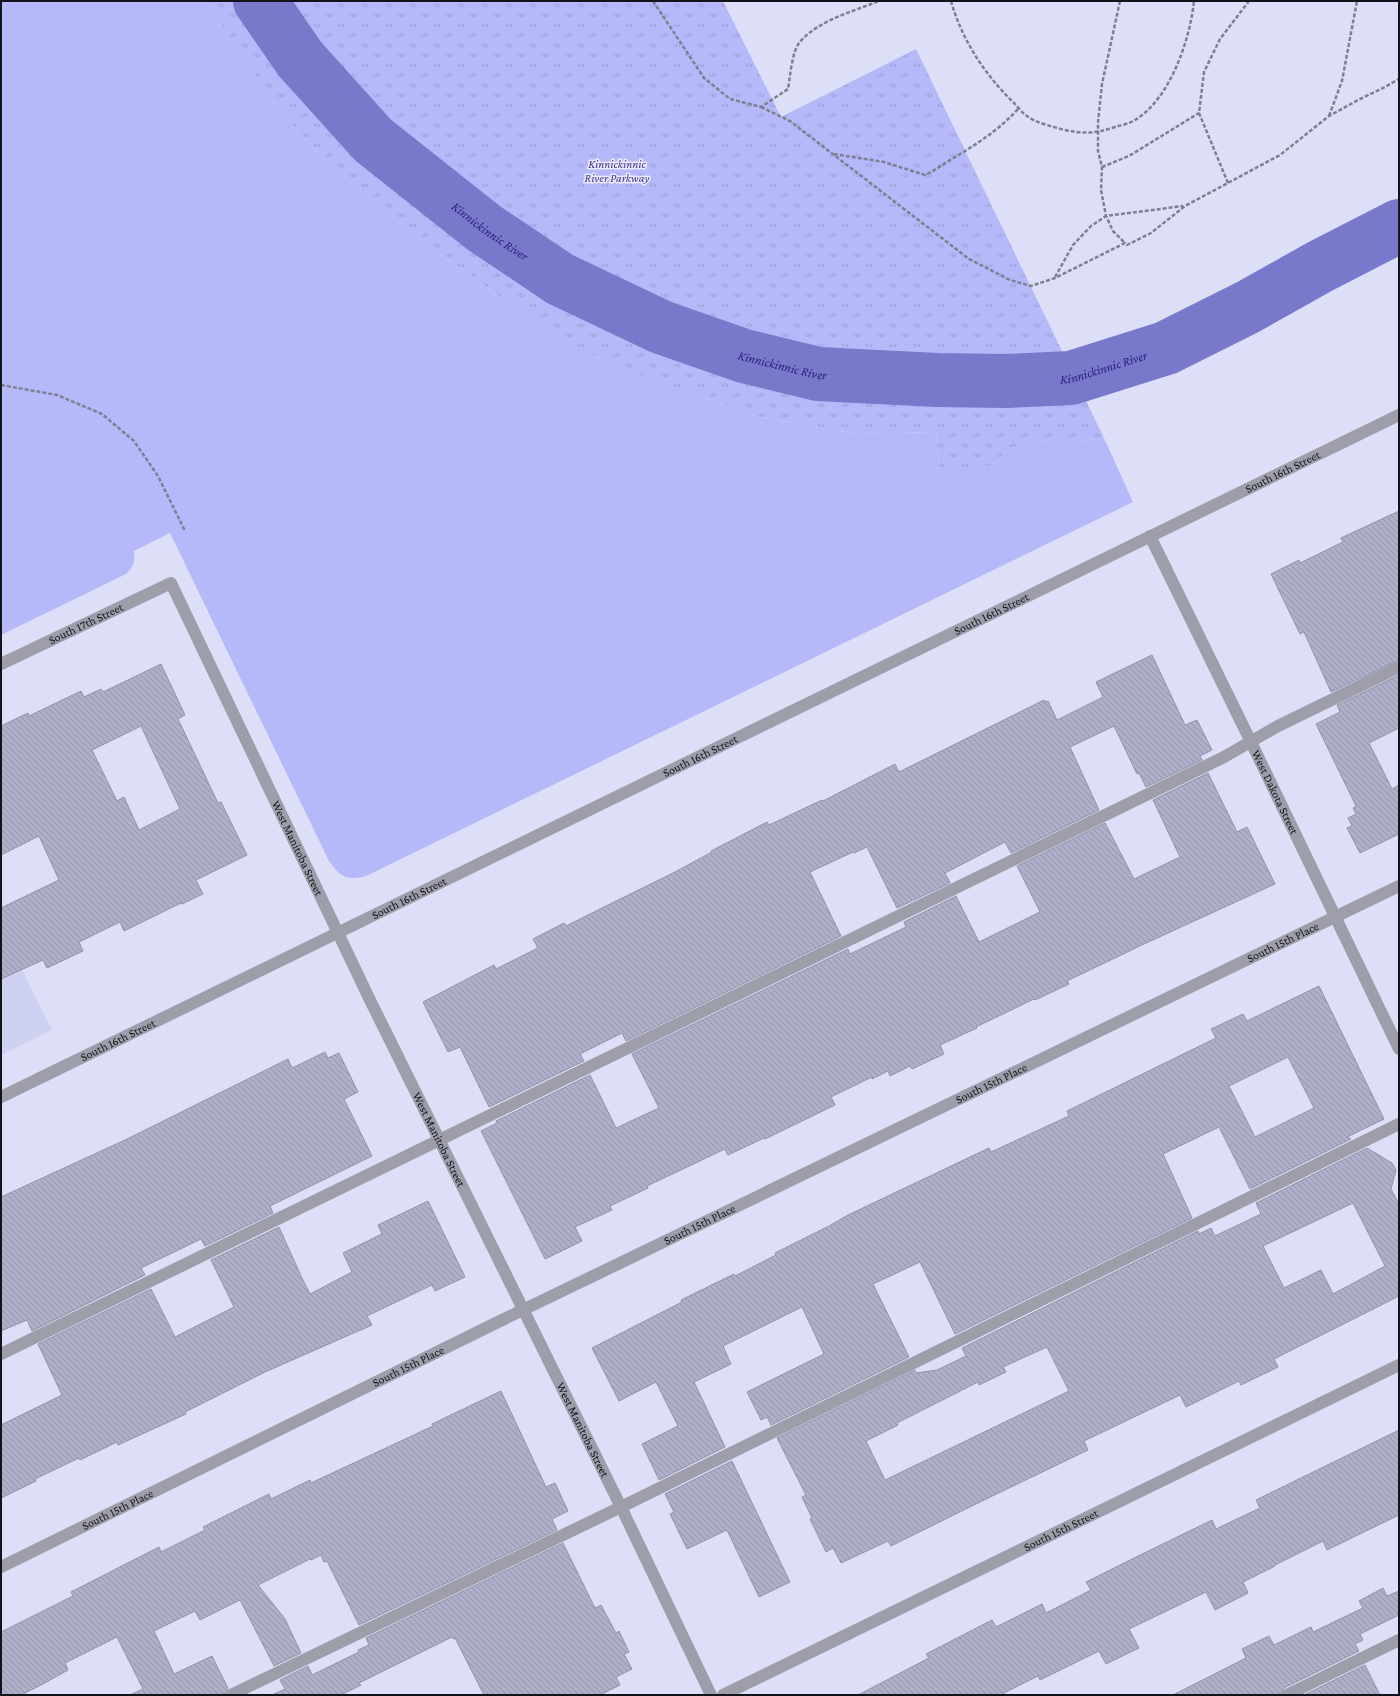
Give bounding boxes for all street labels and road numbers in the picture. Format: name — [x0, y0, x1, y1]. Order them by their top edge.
street label: South 16th Street — [1243, 447, 1323, 496]
street label: South 16th Street — [952, 589, 1032, 638]
street label: South 17th Street — [46, 599, 126, 647]
street label: South 16th Street — [661, 731, 741, 780]
street label: West Dakota Street — [1249, 748, 1302, 837]
street label: West Manitoba Street — [269, 798, 327, 899]
street label: South 16th Street — [369, 873, 450, 922]
street label: South 15th Place — [1245, 919, 1321, 965]
street label: South 16th Street — [78, 1015, 158, 1064]
street label: South 15th Place — [953, 1060, 1029, 1107]
street label: West Manitoba Street — [410, 1090, 469, 1190]
street label: South 15th Place — [661, 1201, 738, 1248]
street label: South 15th Place — [370, 1343, 446, 1390]
street label: West Manitoba Street — [553, 1380, 613, 1480]
street label: South 15th Place — [80, 1486, 156, 1533]
street label: South 15th Street — [1021, 1506, 1101, 1554]

